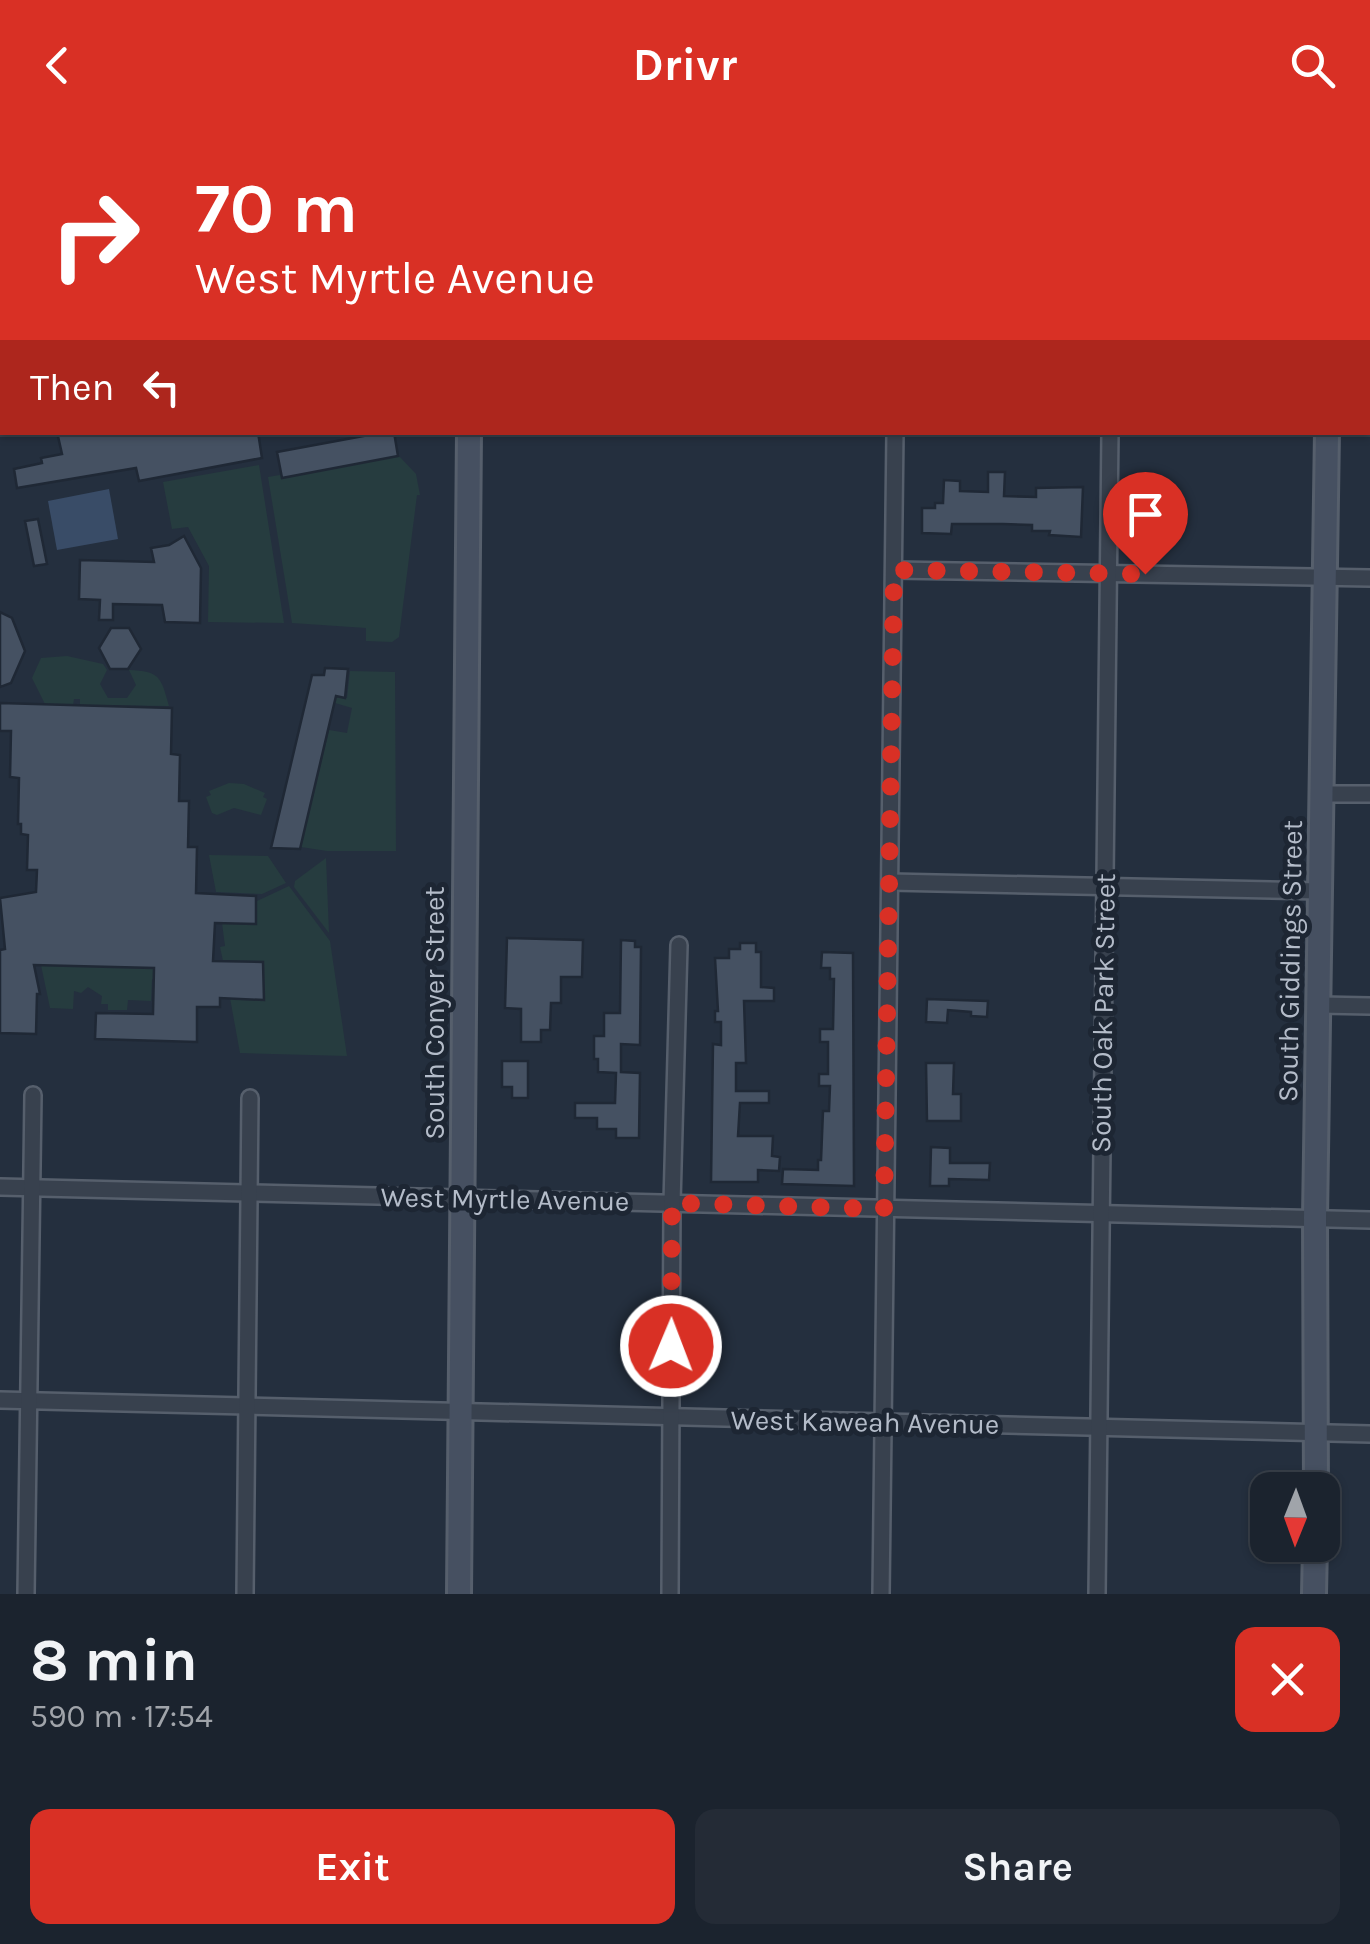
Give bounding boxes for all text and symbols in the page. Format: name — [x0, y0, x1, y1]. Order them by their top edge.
icon: back — [30, 38, 85, 93]
icon: search — [1285, 38, 1340, 93]
text: Drivr — [633, 39, 737, 91]
text: 70 m — [195, 168, 358, 250]
icon: right — [30, 170, 160, 300]
text: West Myrtle Avenue — [195, 252, 595, 304]
icon: left — [134, 360, 189, 415]
text: Then — [30, 365, 114, 410]
pin — [1103, 472, 1188, 575]
icon: arrive — [1118, 487, 1173, 542]
street label: South Giddings Street — [1271, 820, 1309, 1102]
street label: South Oak Park Street — [1084, 873, 1122, 1153]
street label: South Conyer Street — [418, 886, 451, 1140]
street label: West Myrtle Avenue — [380, 1180, 630, 1218]
position arrow — [619, 1294, 723, 1398]
street label: West Kaweah Avenue — [730, 1403, 1000, 1441]
north arrow — [1250, 1472, 1340, 1562]
map controls — [1250, 1472, 1340, 1562]
text: 8 min — [30, 1625, 198, 1695]
button: close — [1235, 1627, 1340, 1732]
text: 590 m · 17:54 — [30, 1698, 213, 1735]
button: Exit — [30, 1809, 675, 1924]
button: Share — [695, 1809, 1340, 1924]

